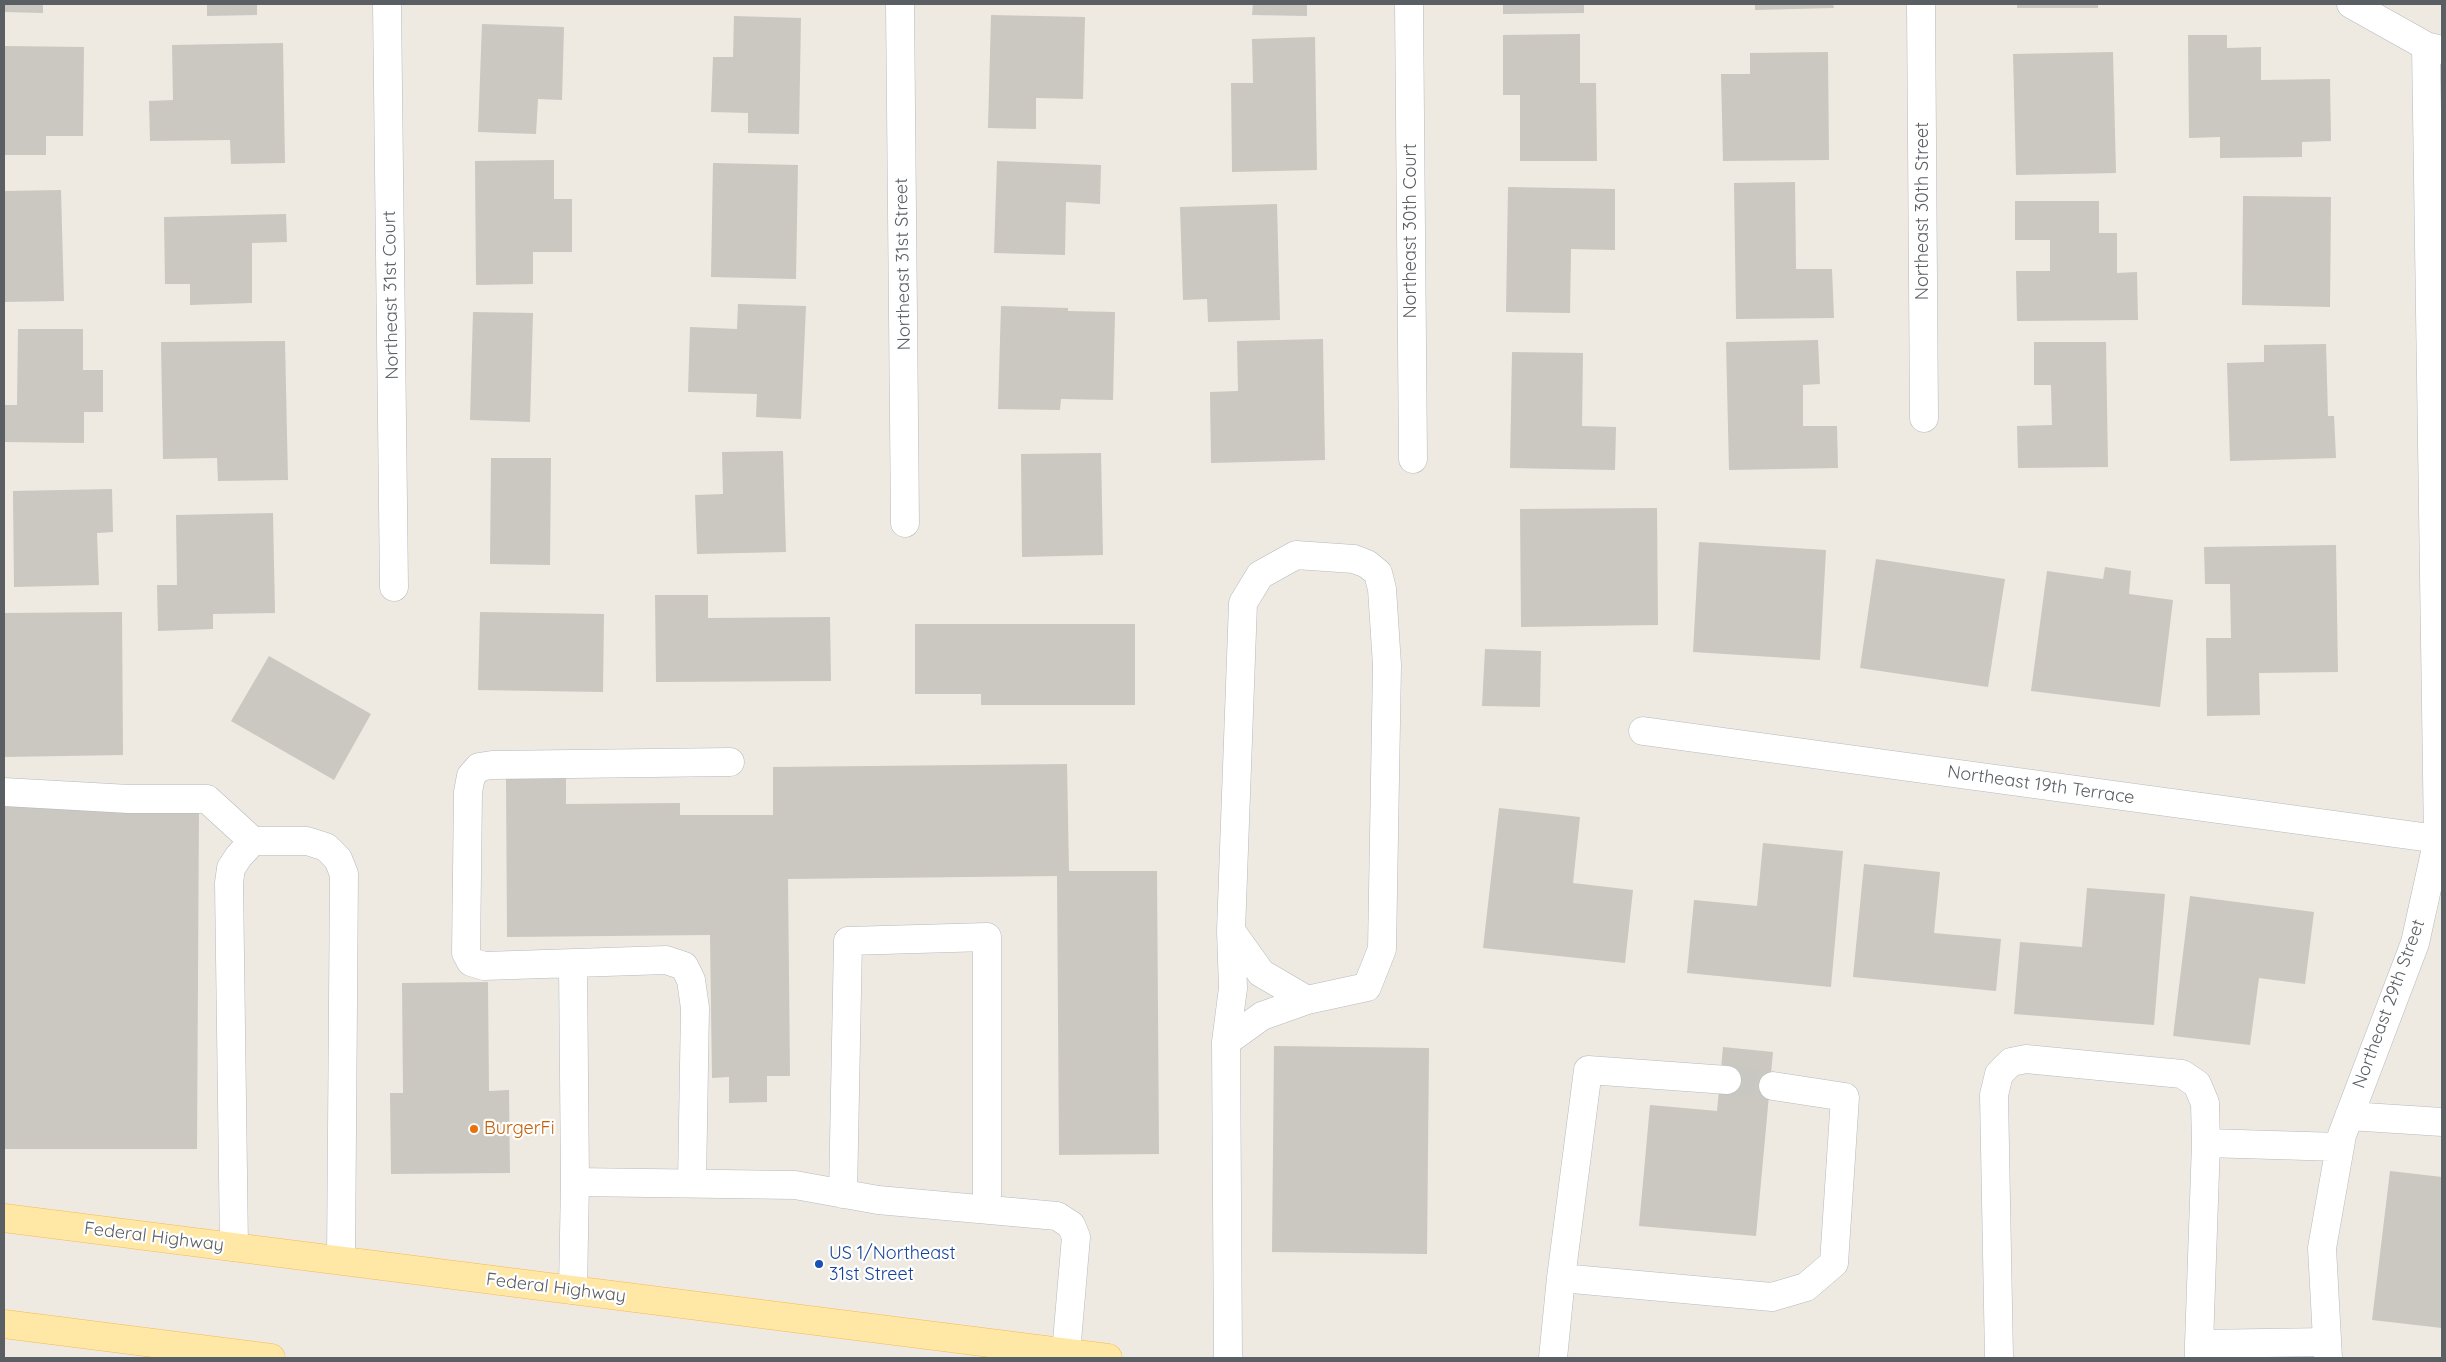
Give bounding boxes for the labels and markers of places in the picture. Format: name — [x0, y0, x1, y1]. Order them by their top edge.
place label: BurgerFi — [484, 1118, 555, 1140]
marker: BurgerFi — [468, 1123, 480, 1135]
place label: US 1/Northeast 31st Street — [829, 1243, 956, 1286]
marker: US 1/Northeast 31st Street — [813, 1258, 825, 1270]

